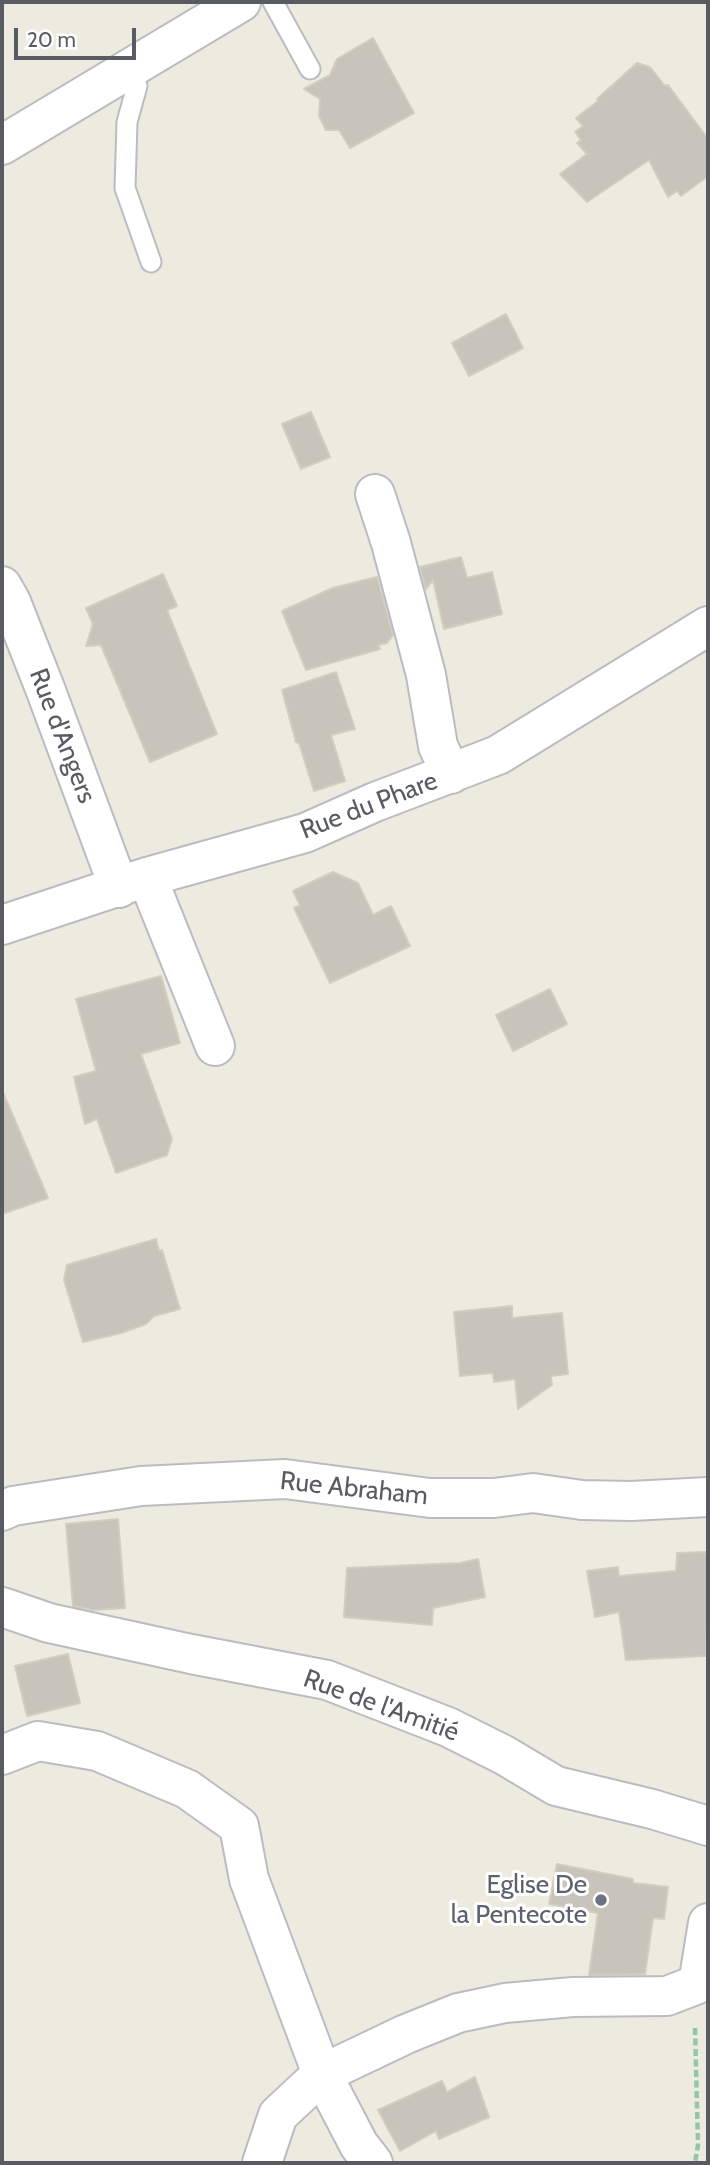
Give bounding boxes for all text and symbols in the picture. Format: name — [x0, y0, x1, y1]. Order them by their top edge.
scale bar — [18, 14, 140, 58]
text: 20 m — [27, 27, 76, 52]
street label: Rue d'Angers — [22, 664, 102, 808]
street label: Rue du Phare — [296, 766, 442, 846]
street label: Rue Abraham — [279, 1466, 429, 1512]
street label: Rue de l'Amitié — [299, 1663, 463, 1749]
place label: Eglise De la Pentecote — [451, 1869, 587, 1930]
marker: Eglise De la Pentecote — [593, 1892, 609, 1908]

